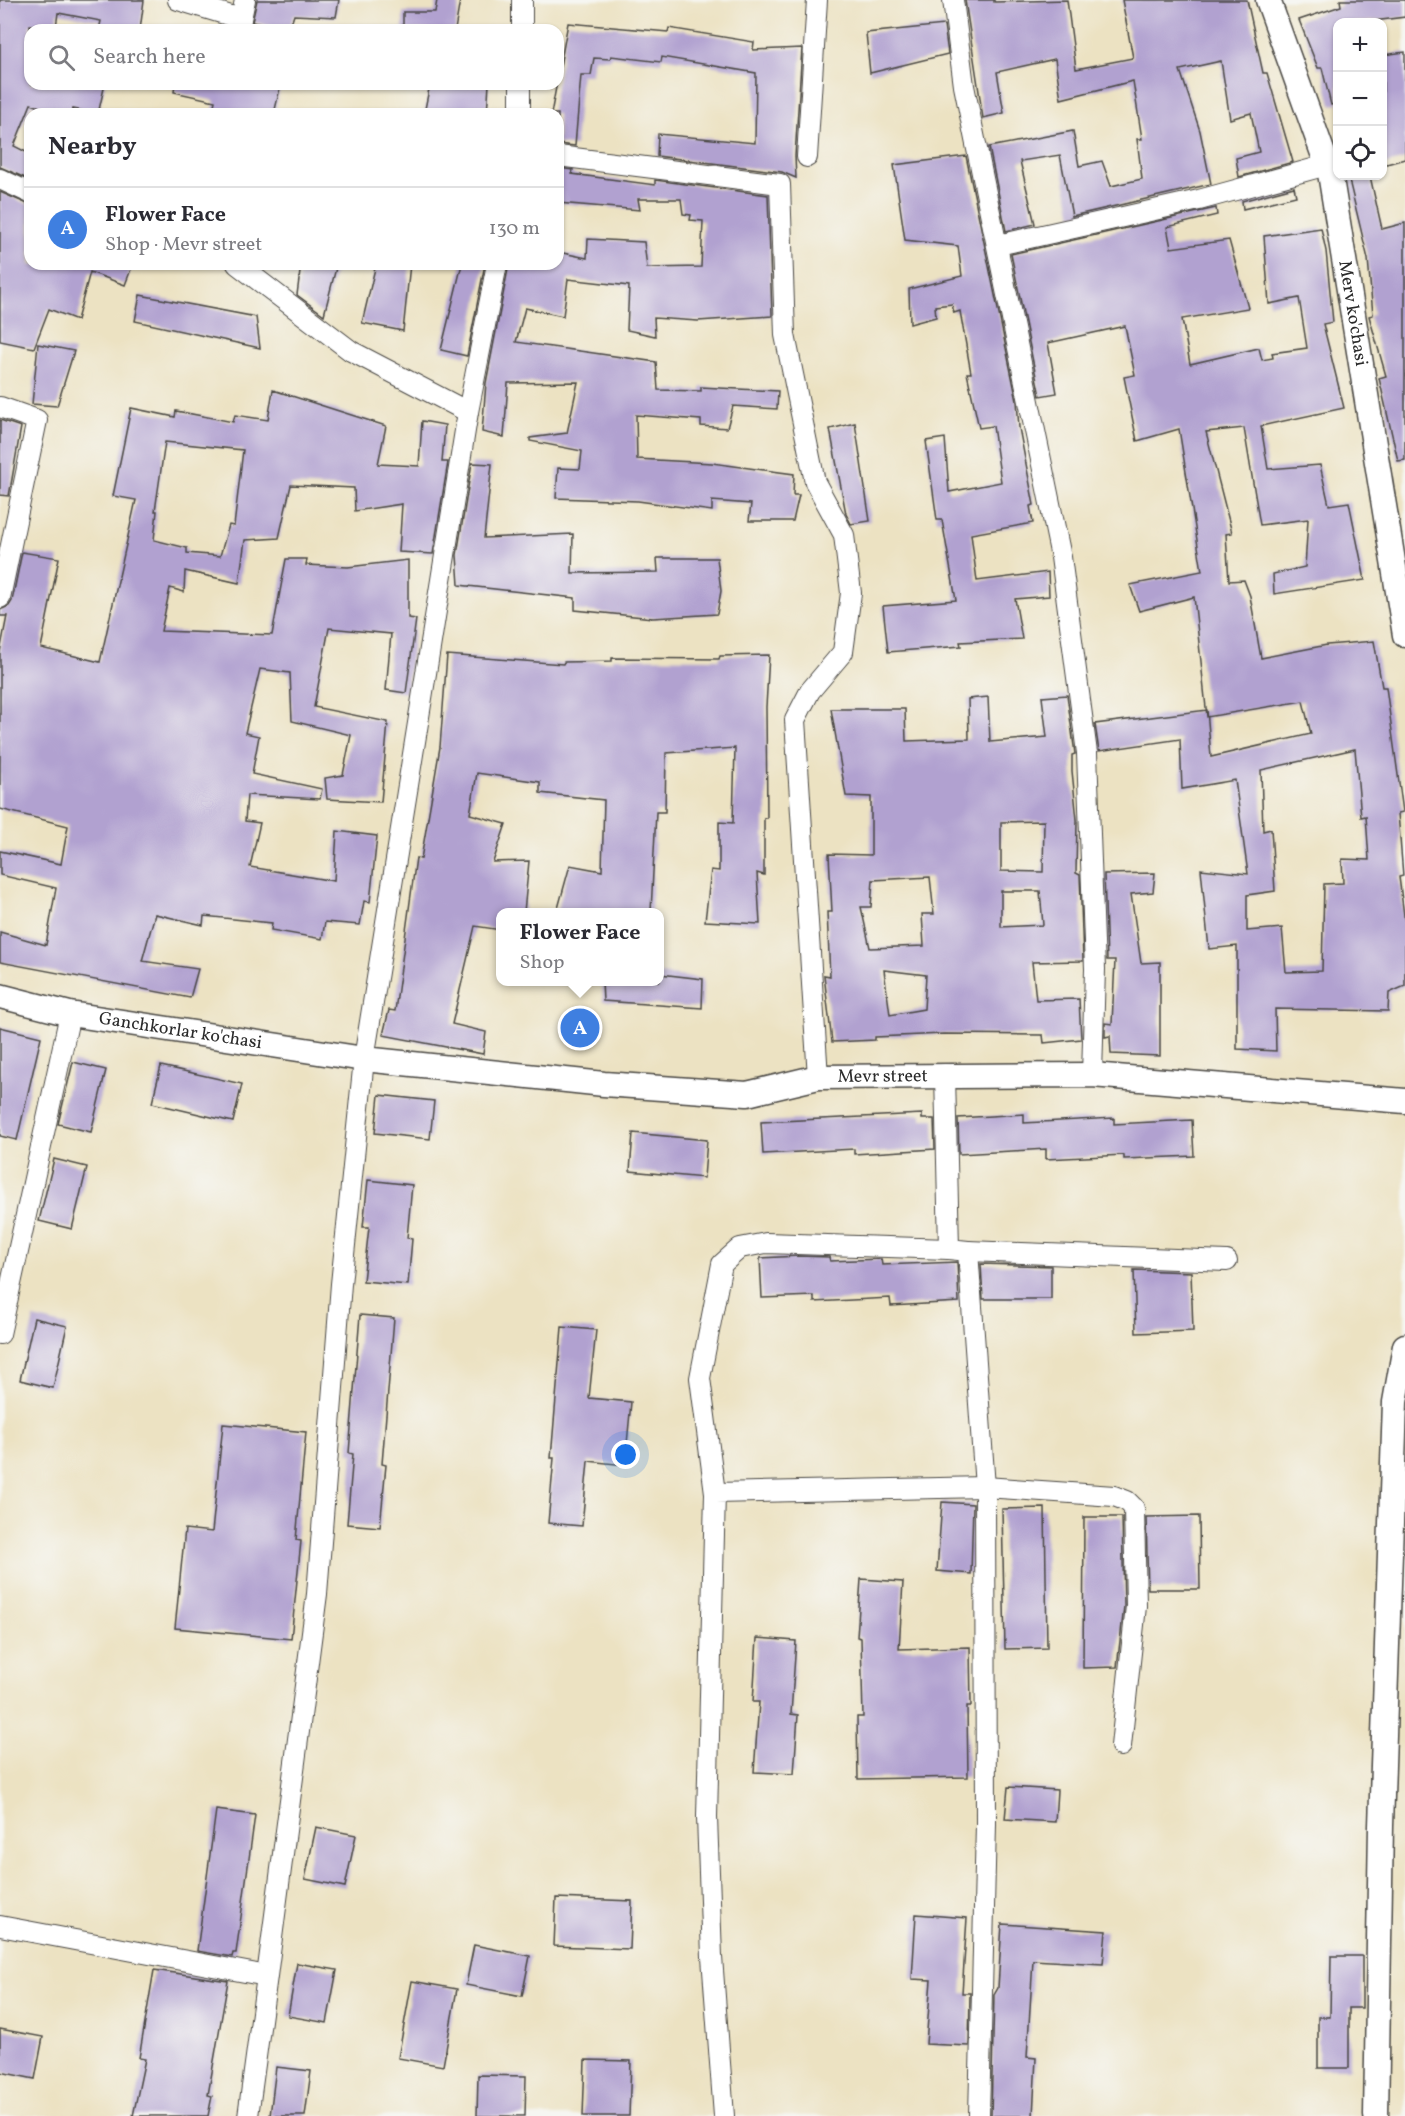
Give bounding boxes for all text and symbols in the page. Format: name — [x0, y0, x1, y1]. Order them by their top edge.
map controls — [1333, 18, 1387, 180]
button: + — [1333, 18, 1387, 72]
search box — [24, 24, 564, 90]
icon: search — [45, 41, 78, 74]
text: Search here — [93, 42, 206, 73]
button: − — [1333, 72, 1387, 126]
button: locate — [1333, 126, 1387, 180]
text: Nearby — [48, 129, 137, 165]
text: Flower Face — [105, 200, 226, 231]
text: A — [60, 215, 75, 243]
text: 130 m — [489, 215, 540, 243]
text: Shop · Mevr street — [105, 231, 262, 259]
street label: Merv ko'chasi — [1332, 259, 1374, 368]
popup — [496, 908, 664, 986]
text: Flower Face — [519, 918, 641, 949]
text: Shop — [519, 949, 565, 977]
street label: Ganchkorlar ko'chasi — [97, 1006, 264, 1056]
pin: A — [560, 1006, 600, 1050]
street label: Mevr street — [837, 1064, 928, 1089]
your location — [611, 1440, 640, 1469]

